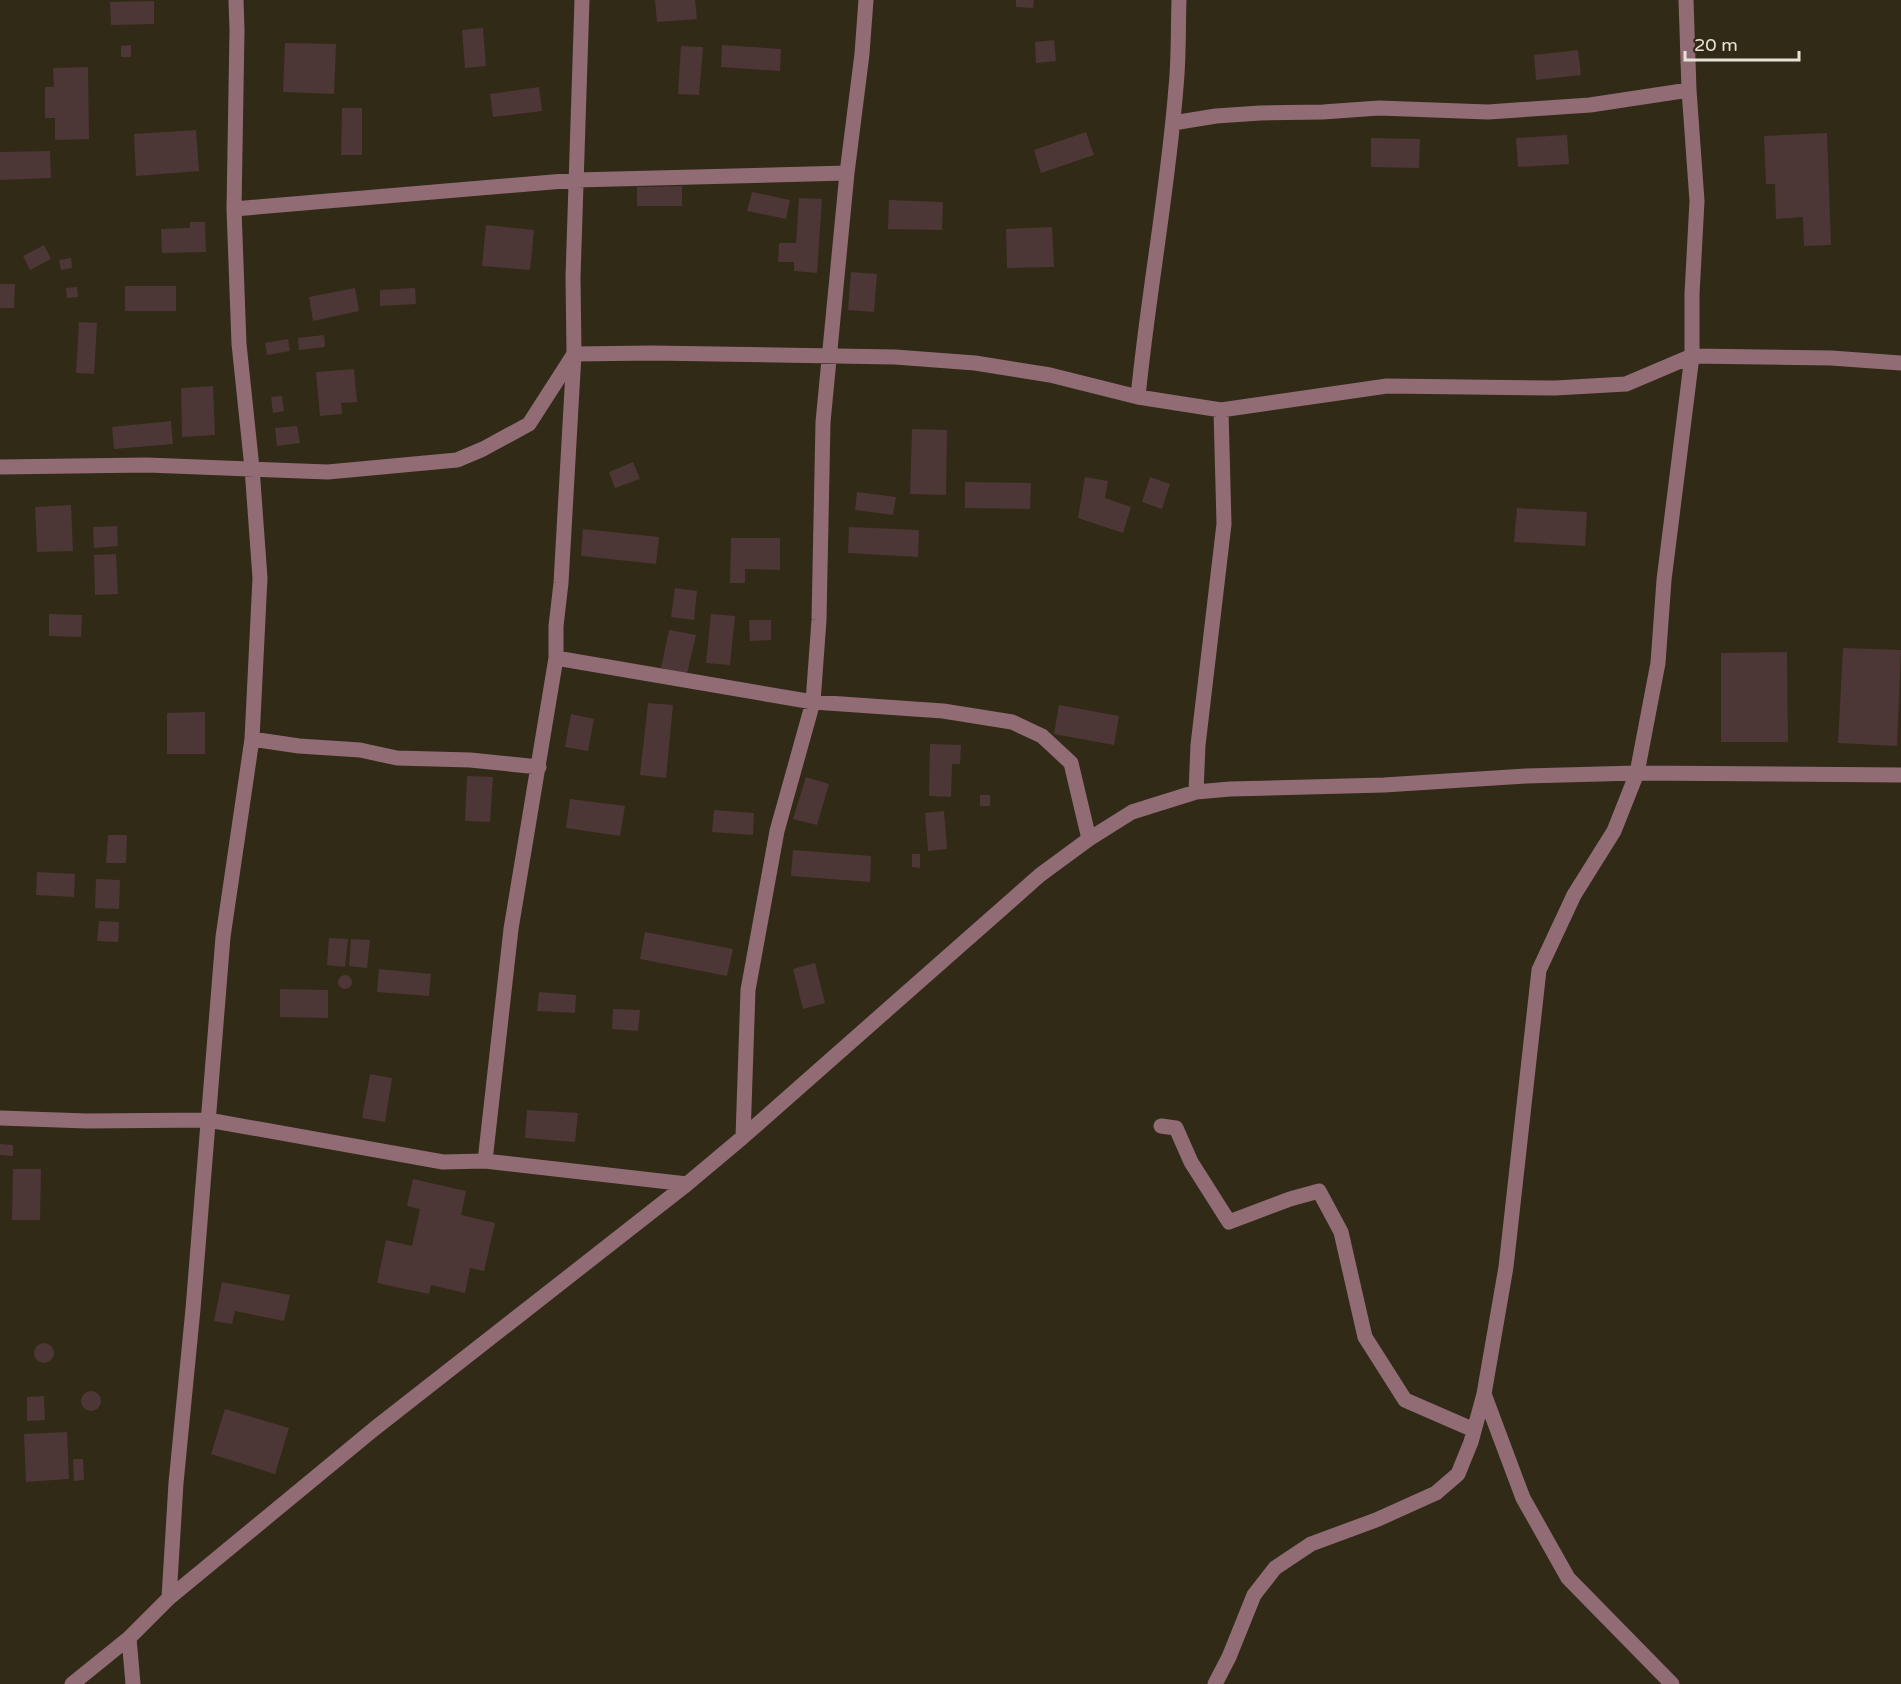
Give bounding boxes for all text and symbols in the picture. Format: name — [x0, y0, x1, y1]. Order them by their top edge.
scale bar — [1685, 24, 1799, 62]
text: 20 m — [1694, 34, 1738, 56]

